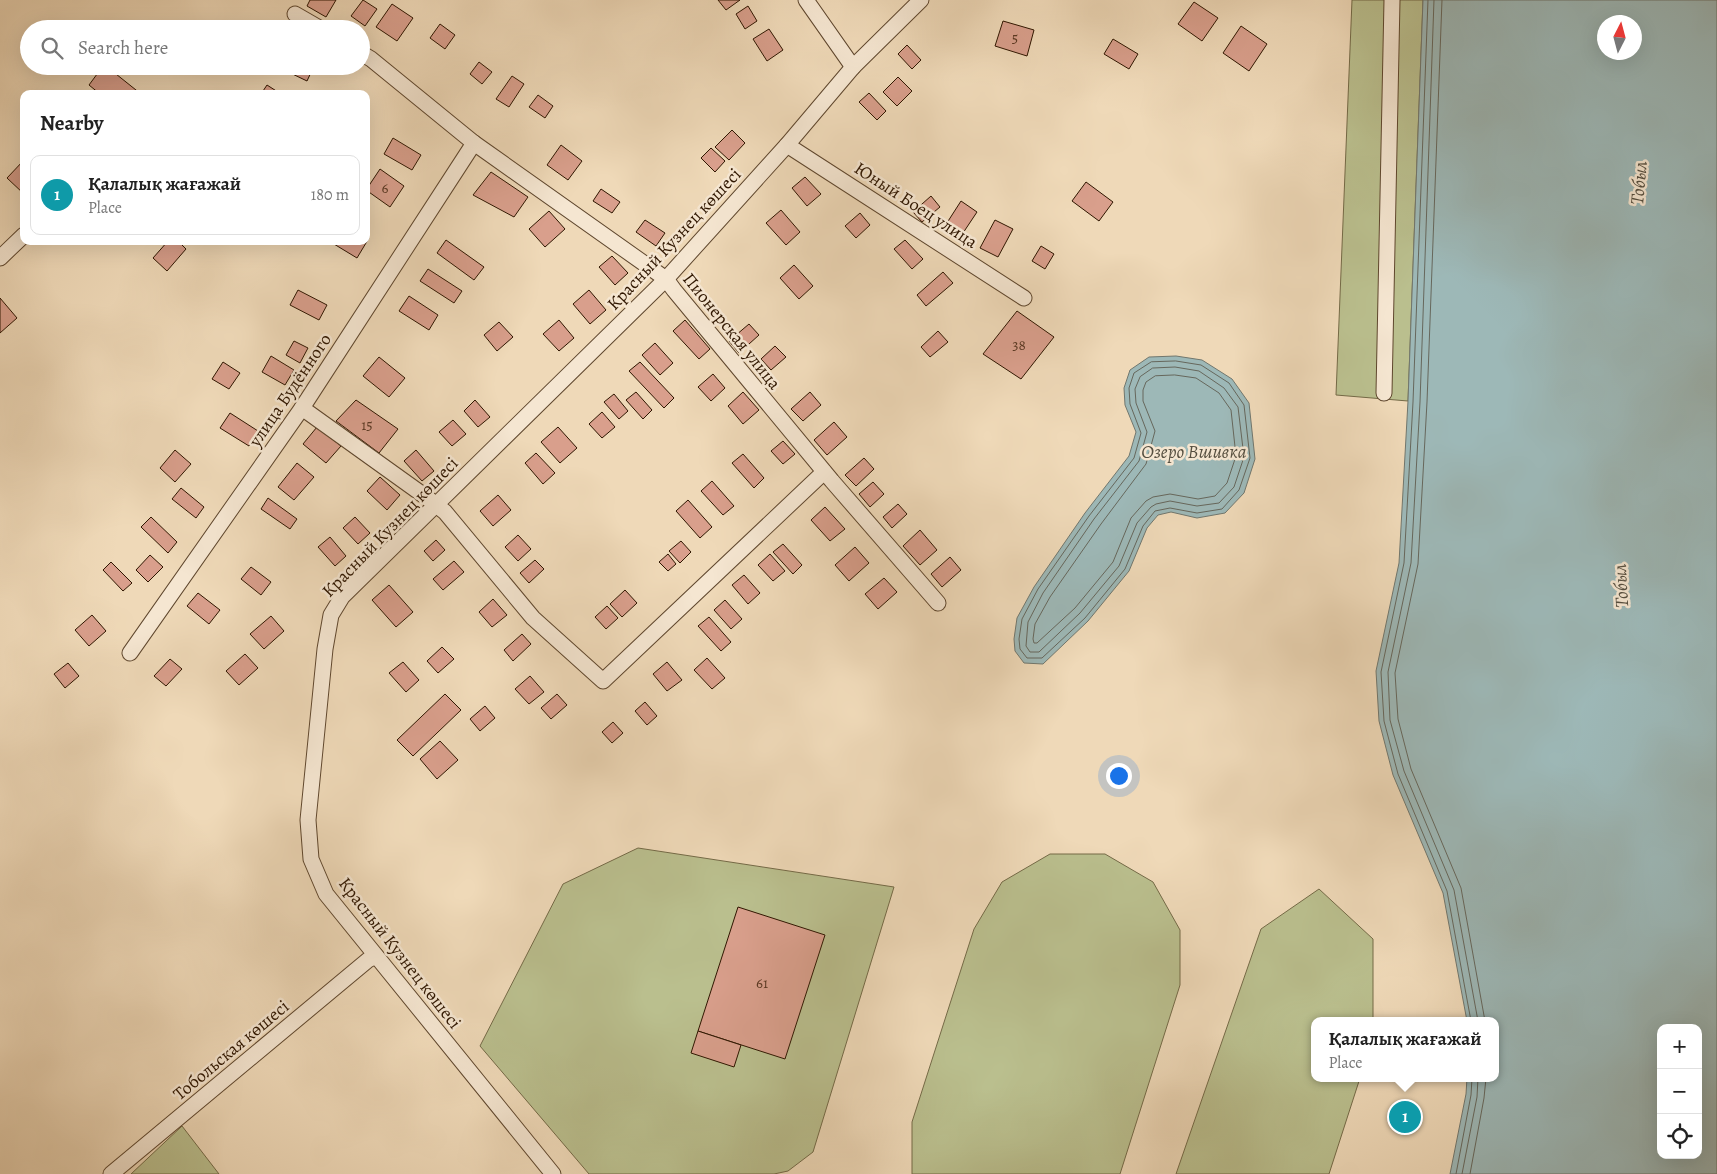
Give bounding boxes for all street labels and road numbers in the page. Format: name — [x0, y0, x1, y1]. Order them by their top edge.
street label: Юный Боец улица — [850, 156, 983, 254]
street label: Красный Кузнец көшесі — [602, 163, 746, 315]
street label: Пионерская улица — [677, 268, 787, 395]
street label: улица Будённого — [243, 329, 337, 452]
street label: Красный Кузнец көшесі — [317, 452, 463, 602]
street label: Красный Кузнец көшесі — [333, 872, 467, 1034]
street label: Тобольская көшесі — [168, 994, 294, 1106]

